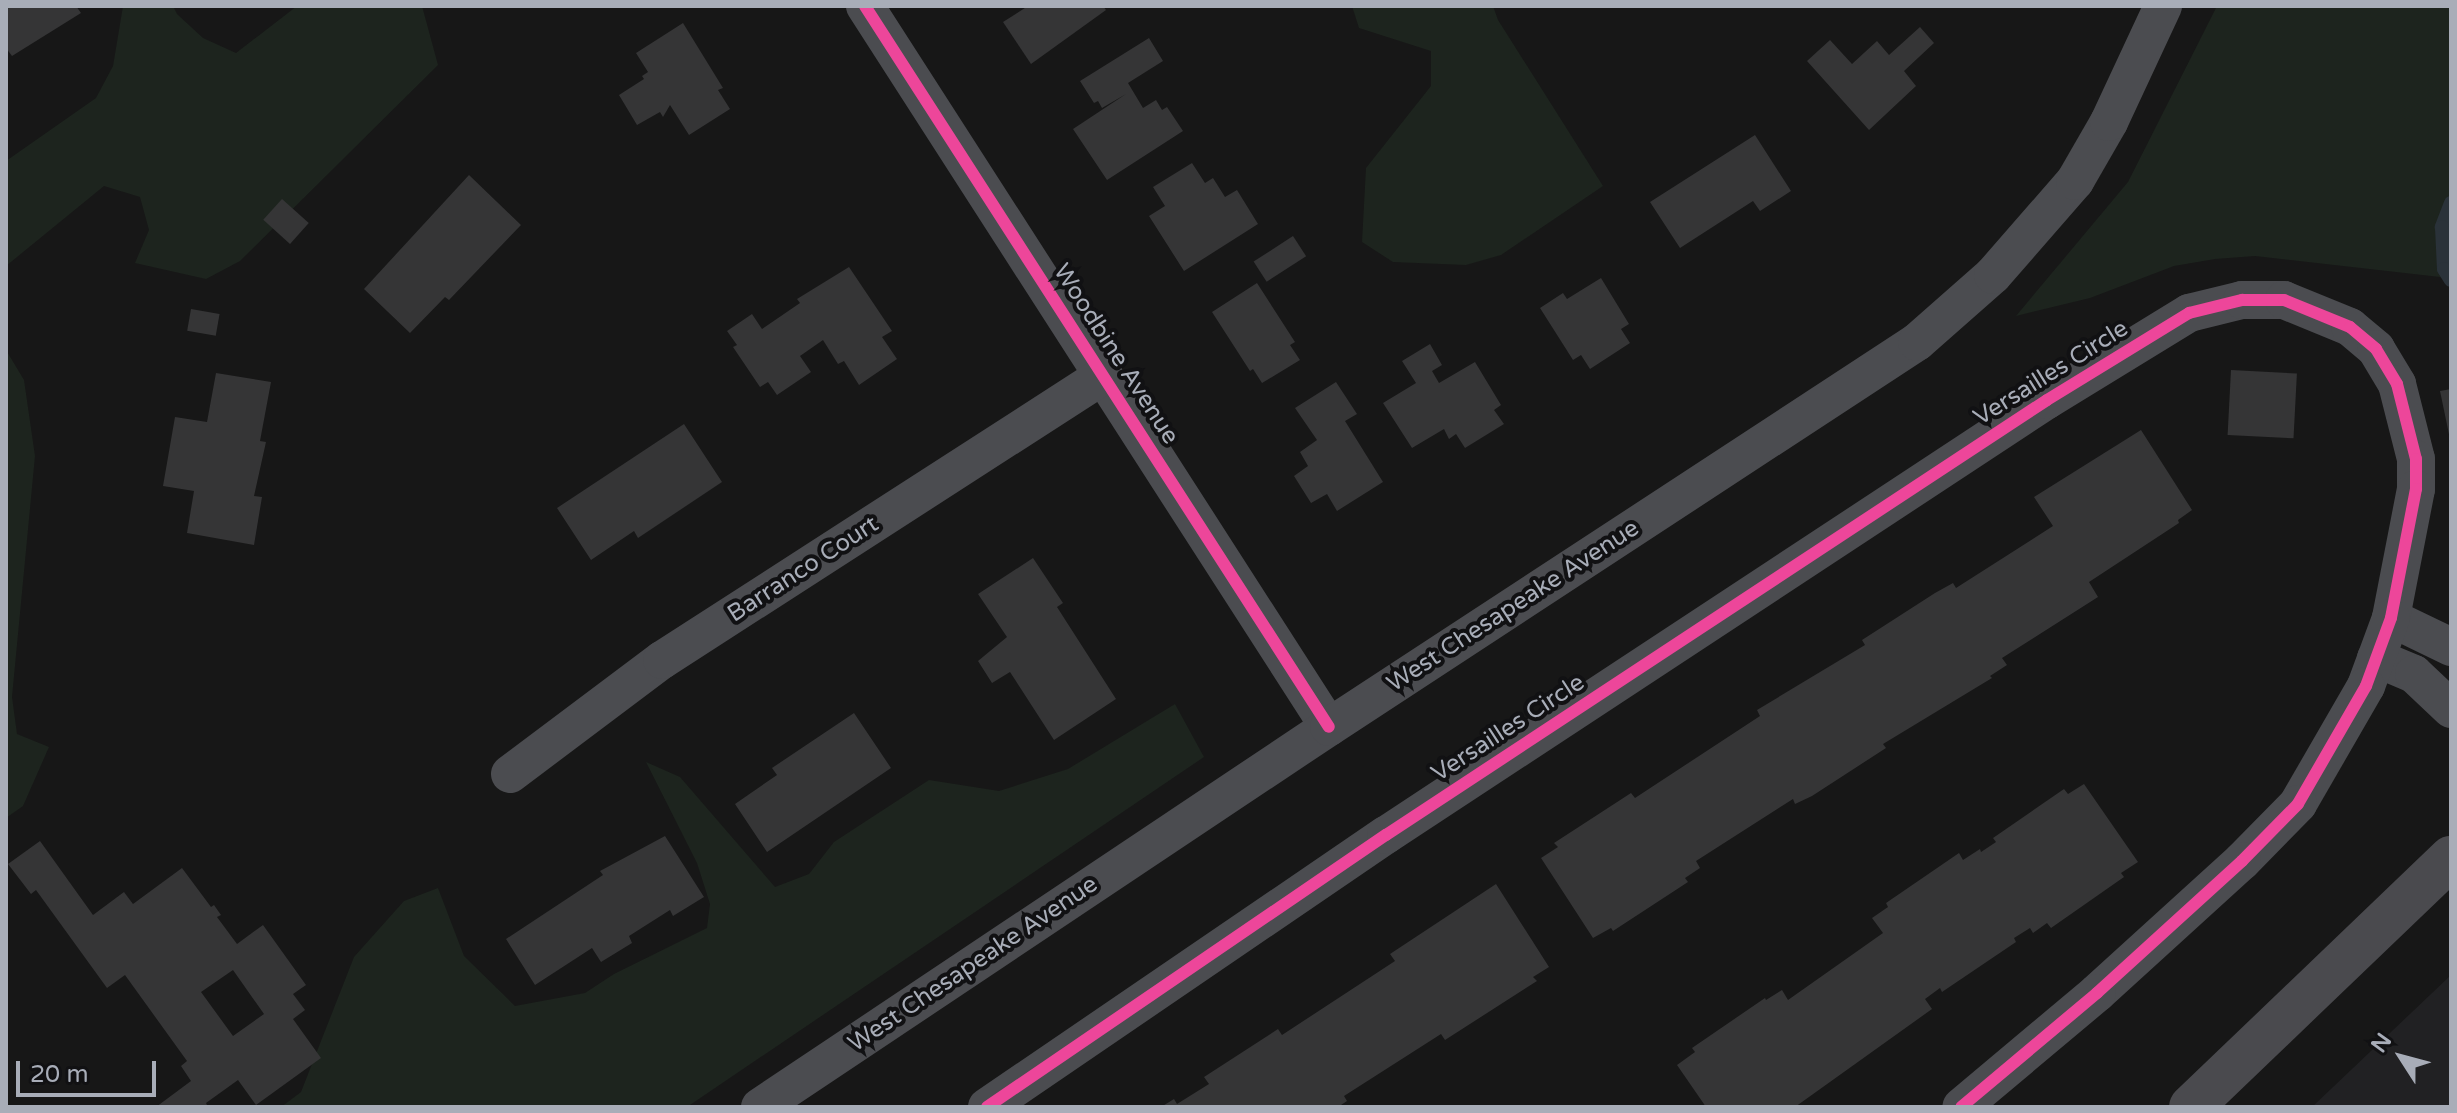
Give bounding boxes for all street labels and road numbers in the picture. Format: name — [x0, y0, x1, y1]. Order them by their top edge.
street label: Woodbine Avenue — [1047, 259, 1185, 449]
street label: Versailles Circle — [1969, 314, 2133, 432]
street label: Barranco Court — [722, 510, 884, 628]
street label: West Chesapeake Avenue — [1382, 514, 1644, 698]
street label: Versailles Circle — [1426, 668, 1590, 788]
street label: West Chesapeake Avenue — [843, 870, 1103, 1058]

